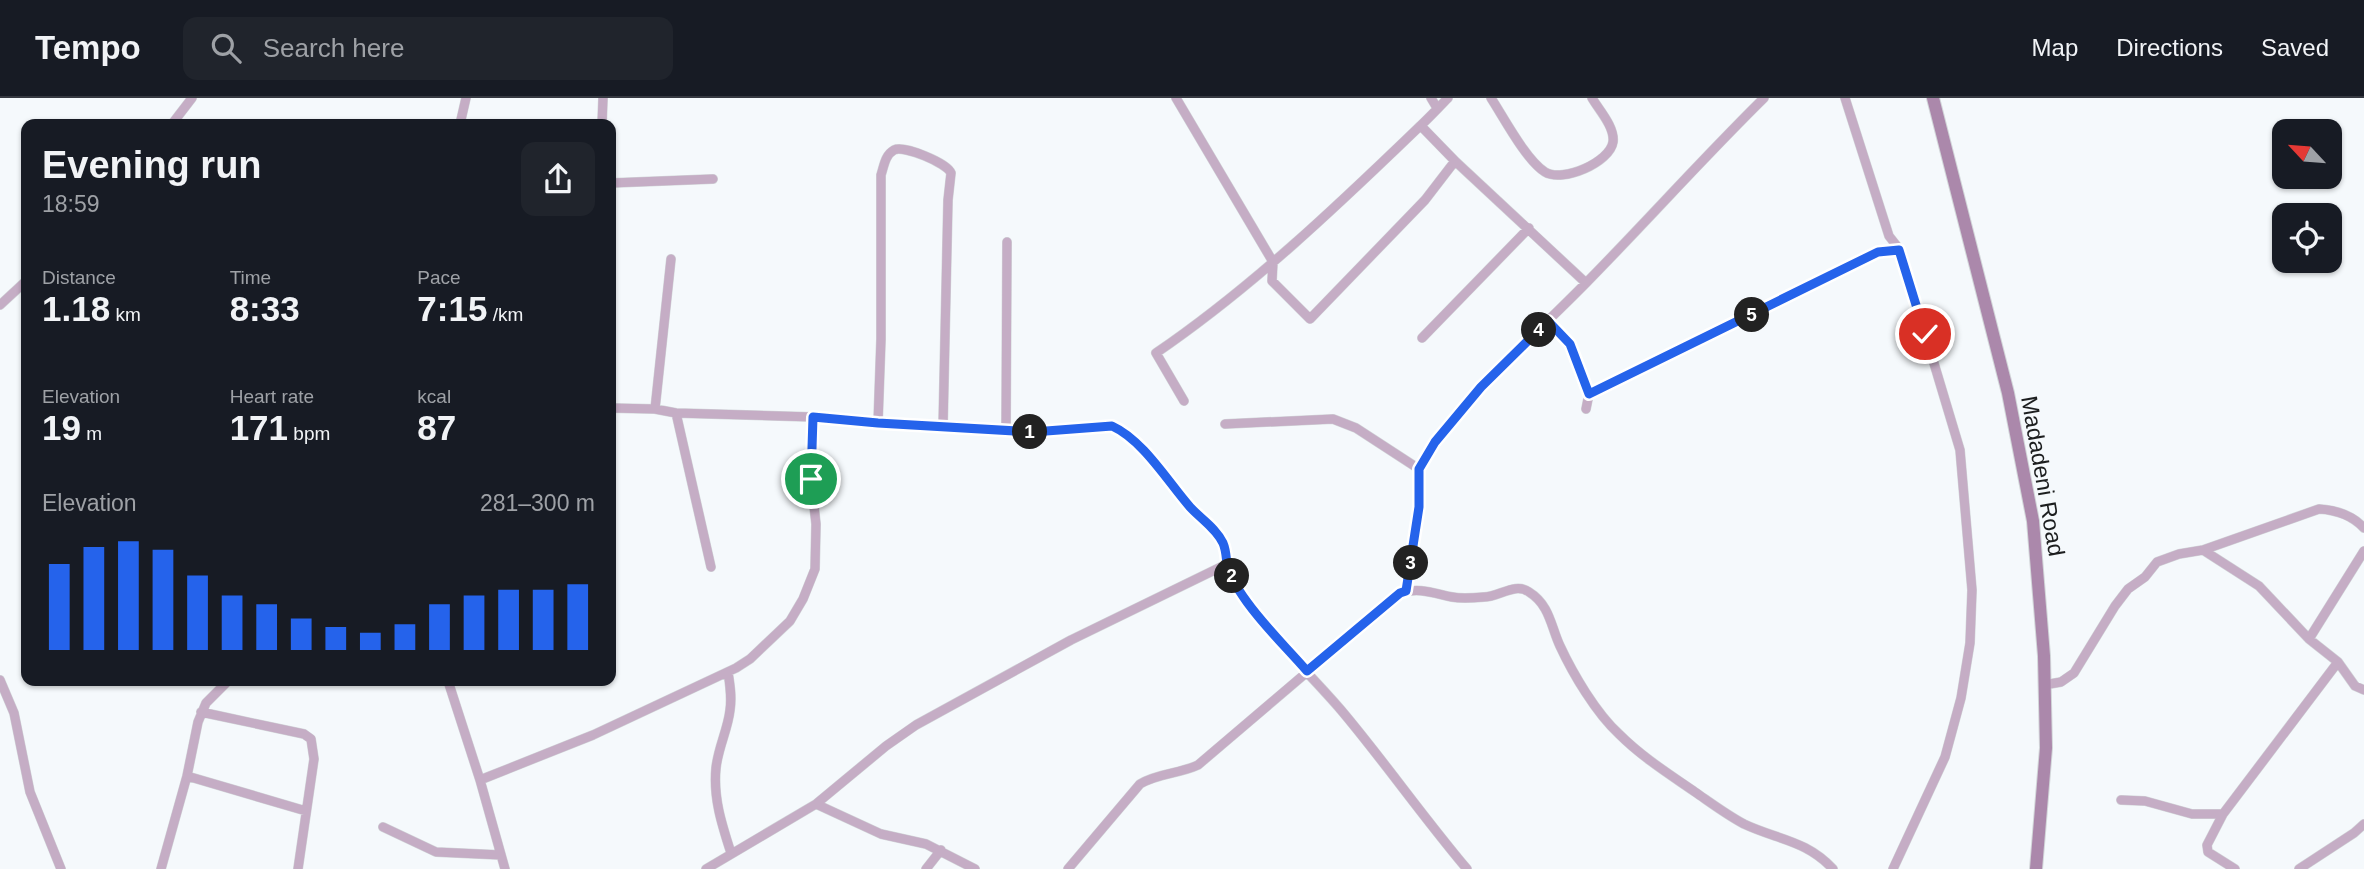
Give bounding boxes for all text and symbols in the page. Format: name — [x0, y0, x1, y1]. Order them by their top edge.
search box — [183, 17, 673, 80]
text: Tempo — [35, 29, 141, 66]
icon: search — [207, 29, 245, 67]
text: Search here — [263, 33, 404, 63]
text: Map — [2032, 34, 2078, 61]
text: Directions — [2116, 34, 2223, 61]
text: Saved — [2261, 34, 2329, 61]
north arrow — [2272, 119, 2342, 189]
map controls — [2272, 119, 2342, 273]
button: share — [521, 142, 595, 216]
text: Evening run — [42, 144, 262, 186]
text: 18:59 — [42, 191, 100, 217]
button: locate — [2272, 203, 2342, 273]
text: Distance — [42, 267, 116, 288]
text: Time — [230, 267, 271, 288]
text: Pace — [417, 267, 461, 288]
text: 1.18 — [42, 289, 110, 328]
text: 8:33 — [230, 289, 300, 328]
text: 7:15 — [417, 289, 487, 328]
pin: 5 — [1734, 298, 1770, 332]
text: km — [110, 304, 141, 325]
text: /km — [487, 304, 523, 325]
text: 5 — [1746, 304, 1757, 325]
pin — [1895, 304, 1955, 364]
pin: 4 — [1522, 313, 1556, 348]
icon: check — [1906, 315, 1944, 353]
text: 4 — [1533, 319, 1544, 340]
text: Elevation — [42, 386, 120, 407]
text: Heart rate — [230, 386, 314, 407]
text: kcal — [417, 386, 451, 407]
street label: Madadeni Road — [2016, 394, 2070, 558]
text: 19 — [42, 408, 81, 447]
text: 171 — [230, 408, 288, 447]
text: 87 — [417, 408, 456, 447]
pin: 1 — [1012, 414, 1048, 450]
text: 1 — [1024, 421, 1035, 442]
text: m — [81, 423, 102, 444]
text: bpm — [288, 423, 330, 444]
pin — [781, 449, 841, 509]
icon: arrive — [792, 460, 830, 498]
text: Elevation — [42, 490, 137, 516]
text: 281–300 m — [480, 490, 595, 516]
pin: 3 — [1394, 546, 1428, 580]
text: 3 — [1405, 552, 1416, 573]
pin: 2 — [1214, 559, 1250, 594]
text: 2 — [1226, 565, 1237, 586]

